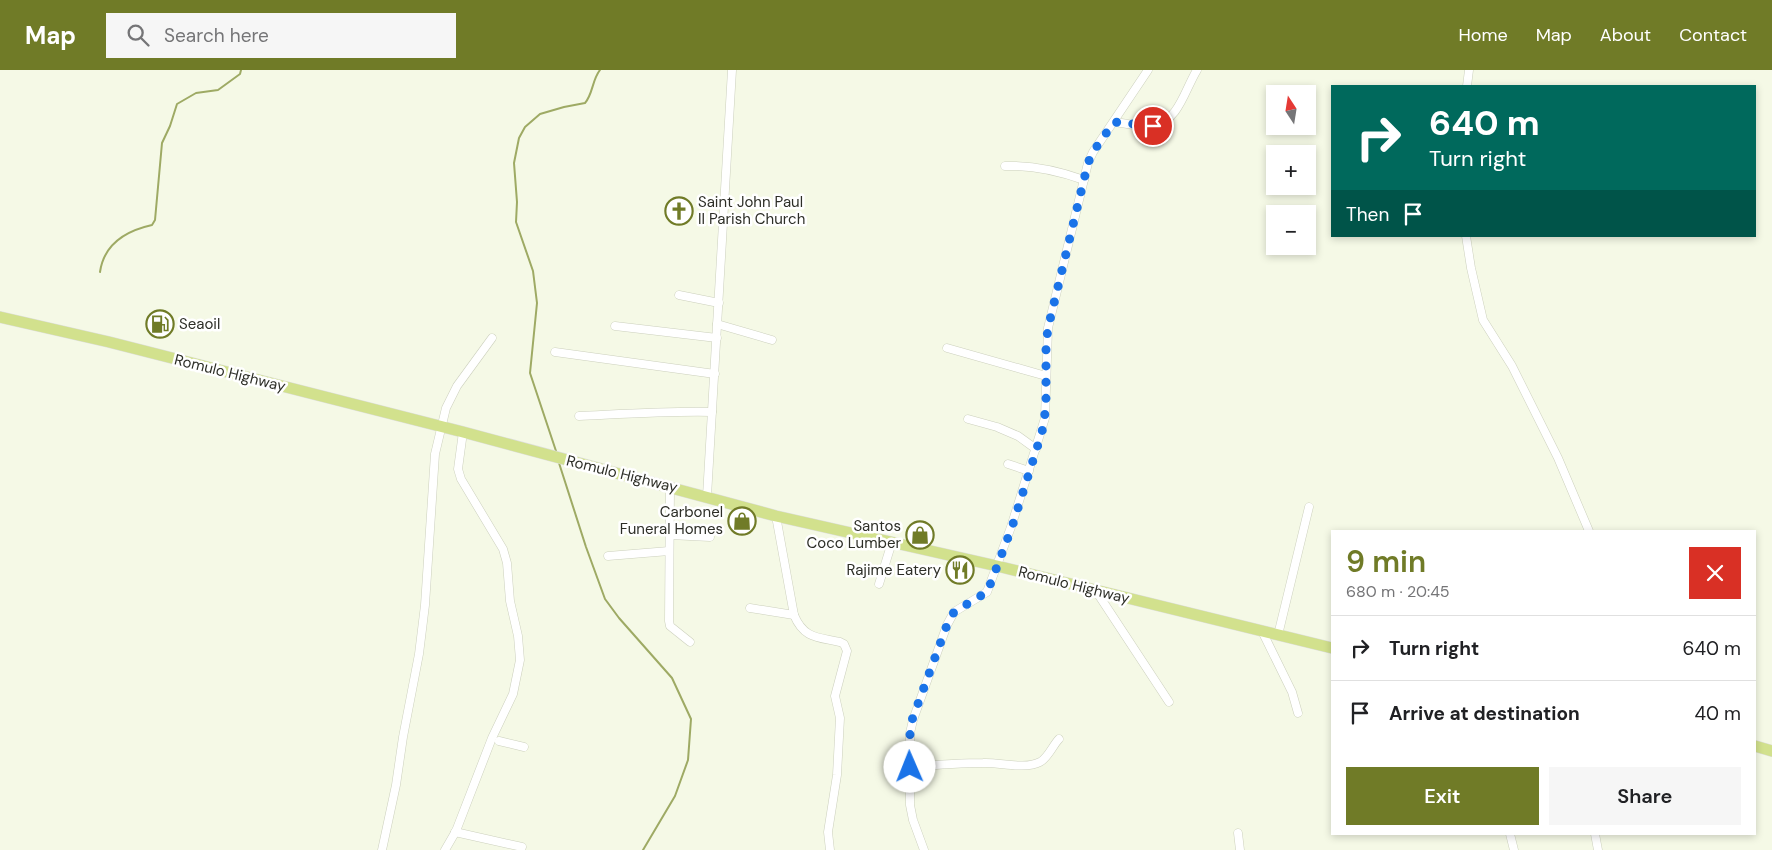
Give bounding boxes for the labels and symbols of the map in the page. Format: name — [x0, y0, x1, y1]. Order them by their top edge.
north arrow — [1266, 85, 1316, 135]
pin — [1132, 105, 1174, 147]
place label: Saint John Paul II Parish Church — [698, 192, 805, 229]
church icon: Saint John Paul II Parish Church — [664, 196, 694, 226]
fuel station icon: Seaoil — [145, 309, 175, 339]
place label: Seaoil — [179, 314, 220, 334]
street label: Romulo Highway — [172, 350, 288, 397]
street label: Romulo Highway — [564, 451, 680, 498]
place label: Carbonel Funeral Homes — [620, 502, 723, 539]
shop icon: Carbonel Funeral Homes — [727, 506, 757, 536]
place label: Santos Coco Lumber — [807, 516, 901, 553]
shop icon: Santos Coco Lumber — [905, 520, 935, 550]
restaurant icon: Rajime Eatery — [945, 555, 975, 585]
place label: Rajime Eatery — [847, 560, 942, 580]
street label: Romulo Highway — [1016, 562, 1132, 609]
position arrow — [883, 740, 935, 792]

